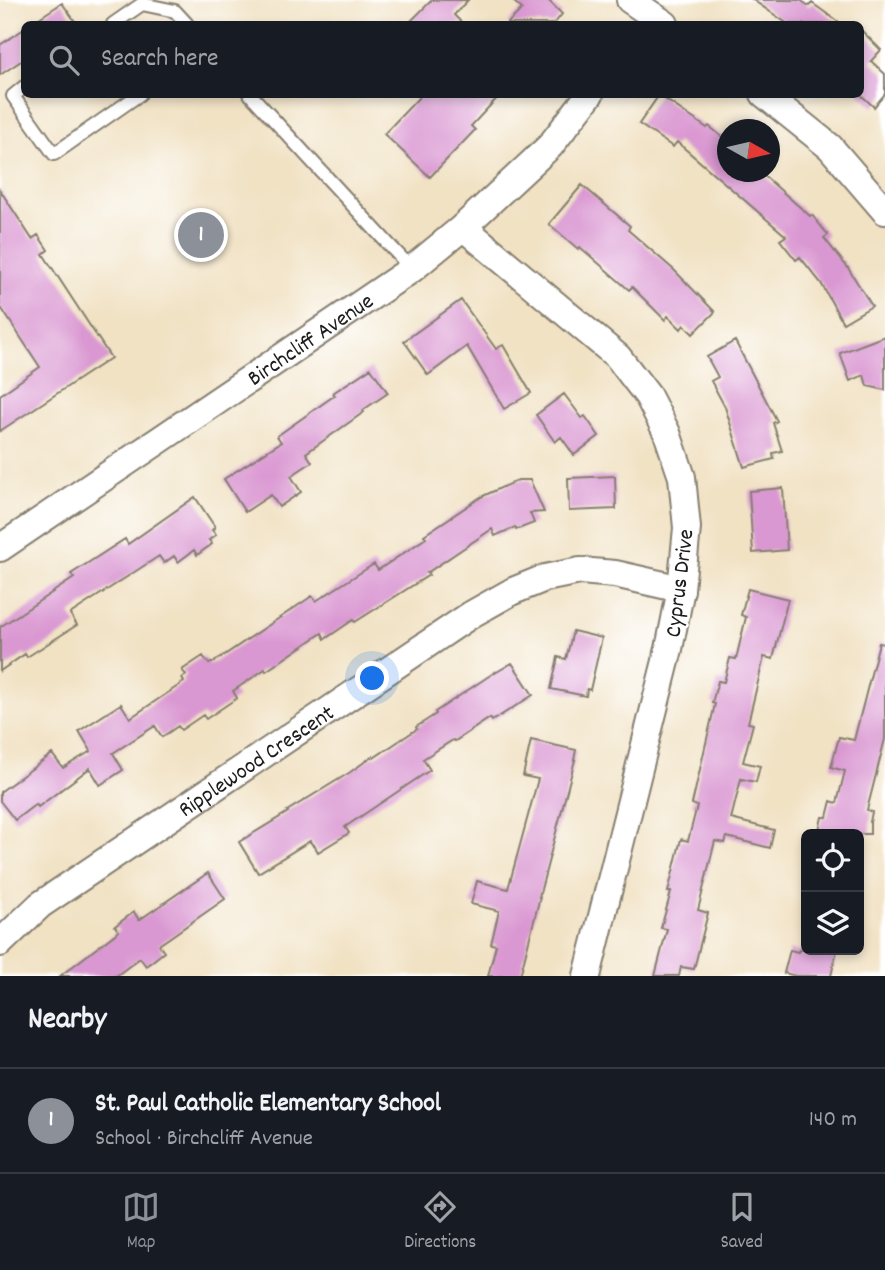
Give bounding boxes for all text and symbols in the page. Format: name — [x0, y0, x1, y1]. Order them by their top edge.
search box — [21, 21, 864, 98]
icon: search — [45, 41, 83, 79]
text: Search here — [101, 41, 219, 78]
north arrow — [717, 119, 780, 182]
pin: 1 — [178, 209, 224, 261]
street label: Birchcliff Avenue — [242, 287, 381, 396]
street label: Cyprus Drive — [658, 527, 704, 640]
your location — [355, 661, 389, 695]
street label: Ripplewood Crescent — [173, 698, 342, 827]
map controls — [801, 829, 864, 955]
button: locate — [801, 829, 864, 892]
button: layers — [801, 892, 864, 955]
text: Nearby — [28, 1000, 106, 1043]
text: St. Paul Catholic Elementary School — [95, 1086, 441, 1123]
text: 1 — [48, 1104, 54, 1137]
text: 140 m — [809, 1104, 857, 1137]
text: School · Birchcliff Avenue — [95, 1123, 313, 1156]
tab: Map — [122, 1188, 160, 1257]
tab: Directions — [404, 1188, 476, 1257]
tab: Saved — [720, 1188, 763, 1257]

